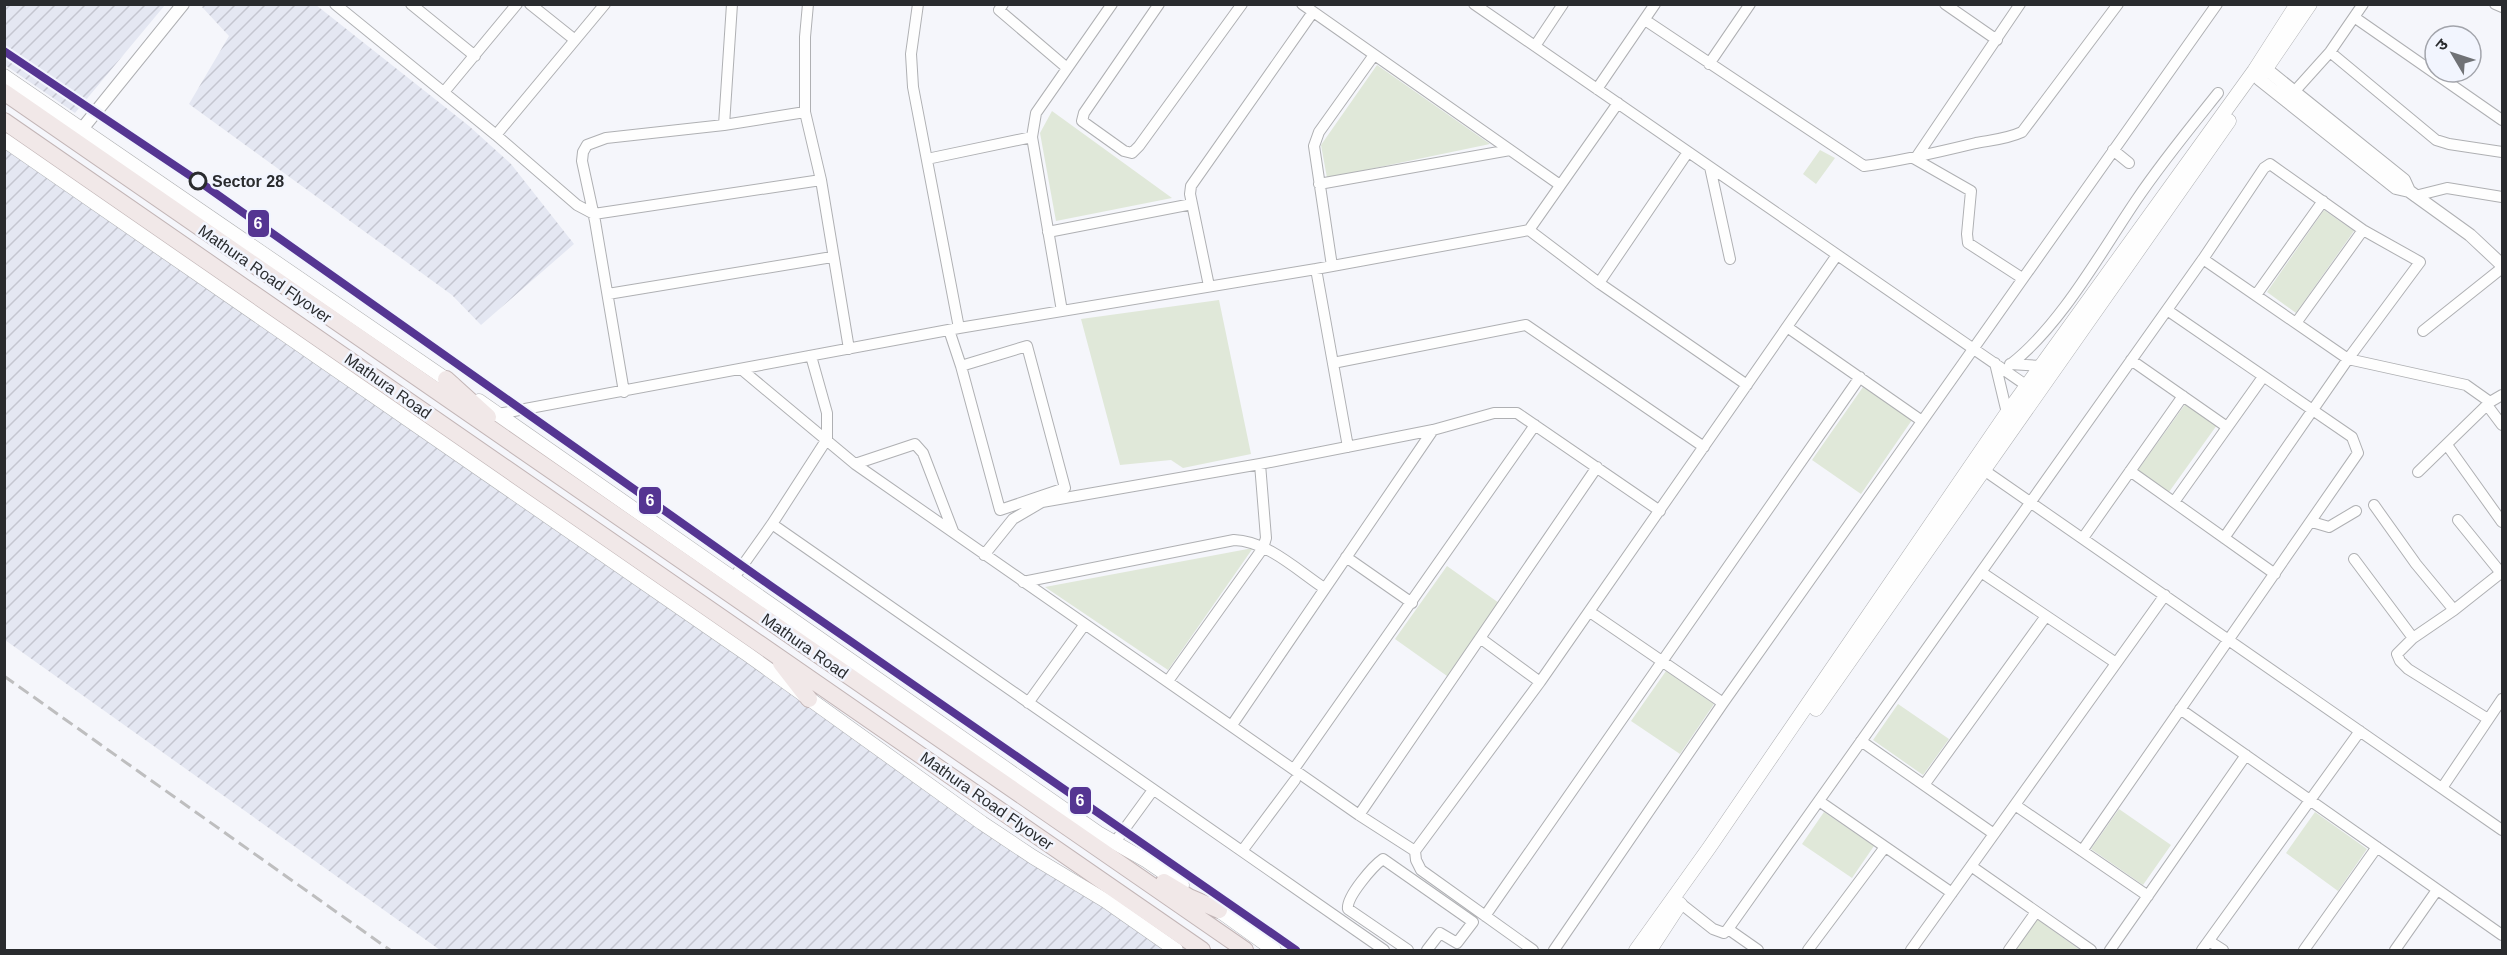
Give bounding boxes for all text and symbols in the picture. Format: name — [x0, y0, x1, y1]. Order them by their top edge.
north arrow — [2423, 24, 2483, 84]
text: उ — [2432, 35, 2452, 54]
marker: Sector 28 — [189, 172, 207, 190]
place label: Sector 28 — [212, 173, 284, 190]
line badge: 6 — [247, 209, 270, 238]
text: 6 — [254, 215, 263, 232]
street label: Mathura Road Flyover — [195, 222, 335, 327]
street label: Mathura Road — [342, 350, 434, 422]
line badge: 6 — [638, 486, 662, 515]
text: 6 — [646, 492, 655, 509]
street label: Mathura Road — [759, 610, 851, 682]
street label: Mathura Road Flyover — [917, 749, 1057, 854]
line badge: 6 — [1069, 786, 1092, 815]
text: 6 — [1076, 792, 1085, 809]

